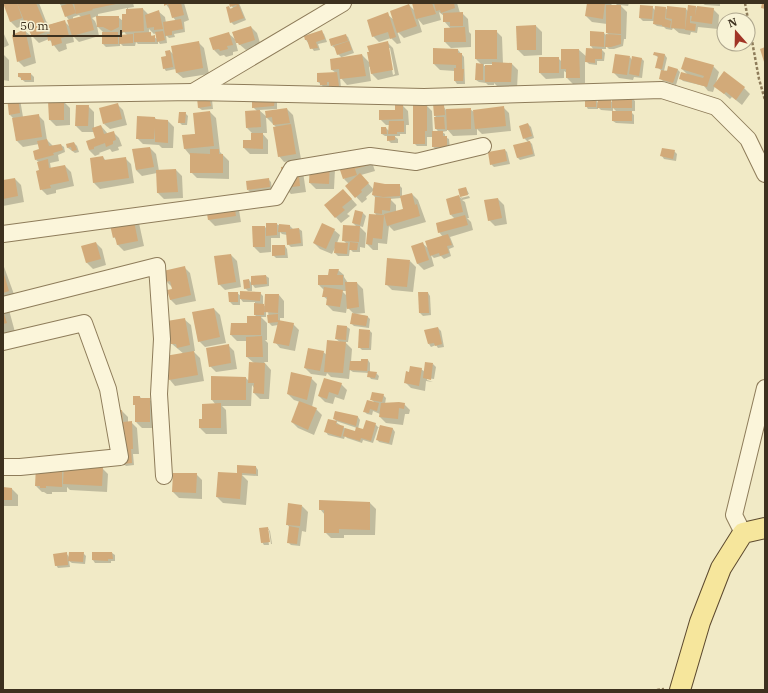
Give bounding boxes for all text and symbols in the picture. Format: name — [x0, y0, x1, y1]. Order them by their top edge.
scale bar — [14, 12, 121, 38]
north arrow — [716, 12, 756, 52]
text: N — [726, 14, 739, 31]
text: 50 m — [20, 18, 49, 33]

